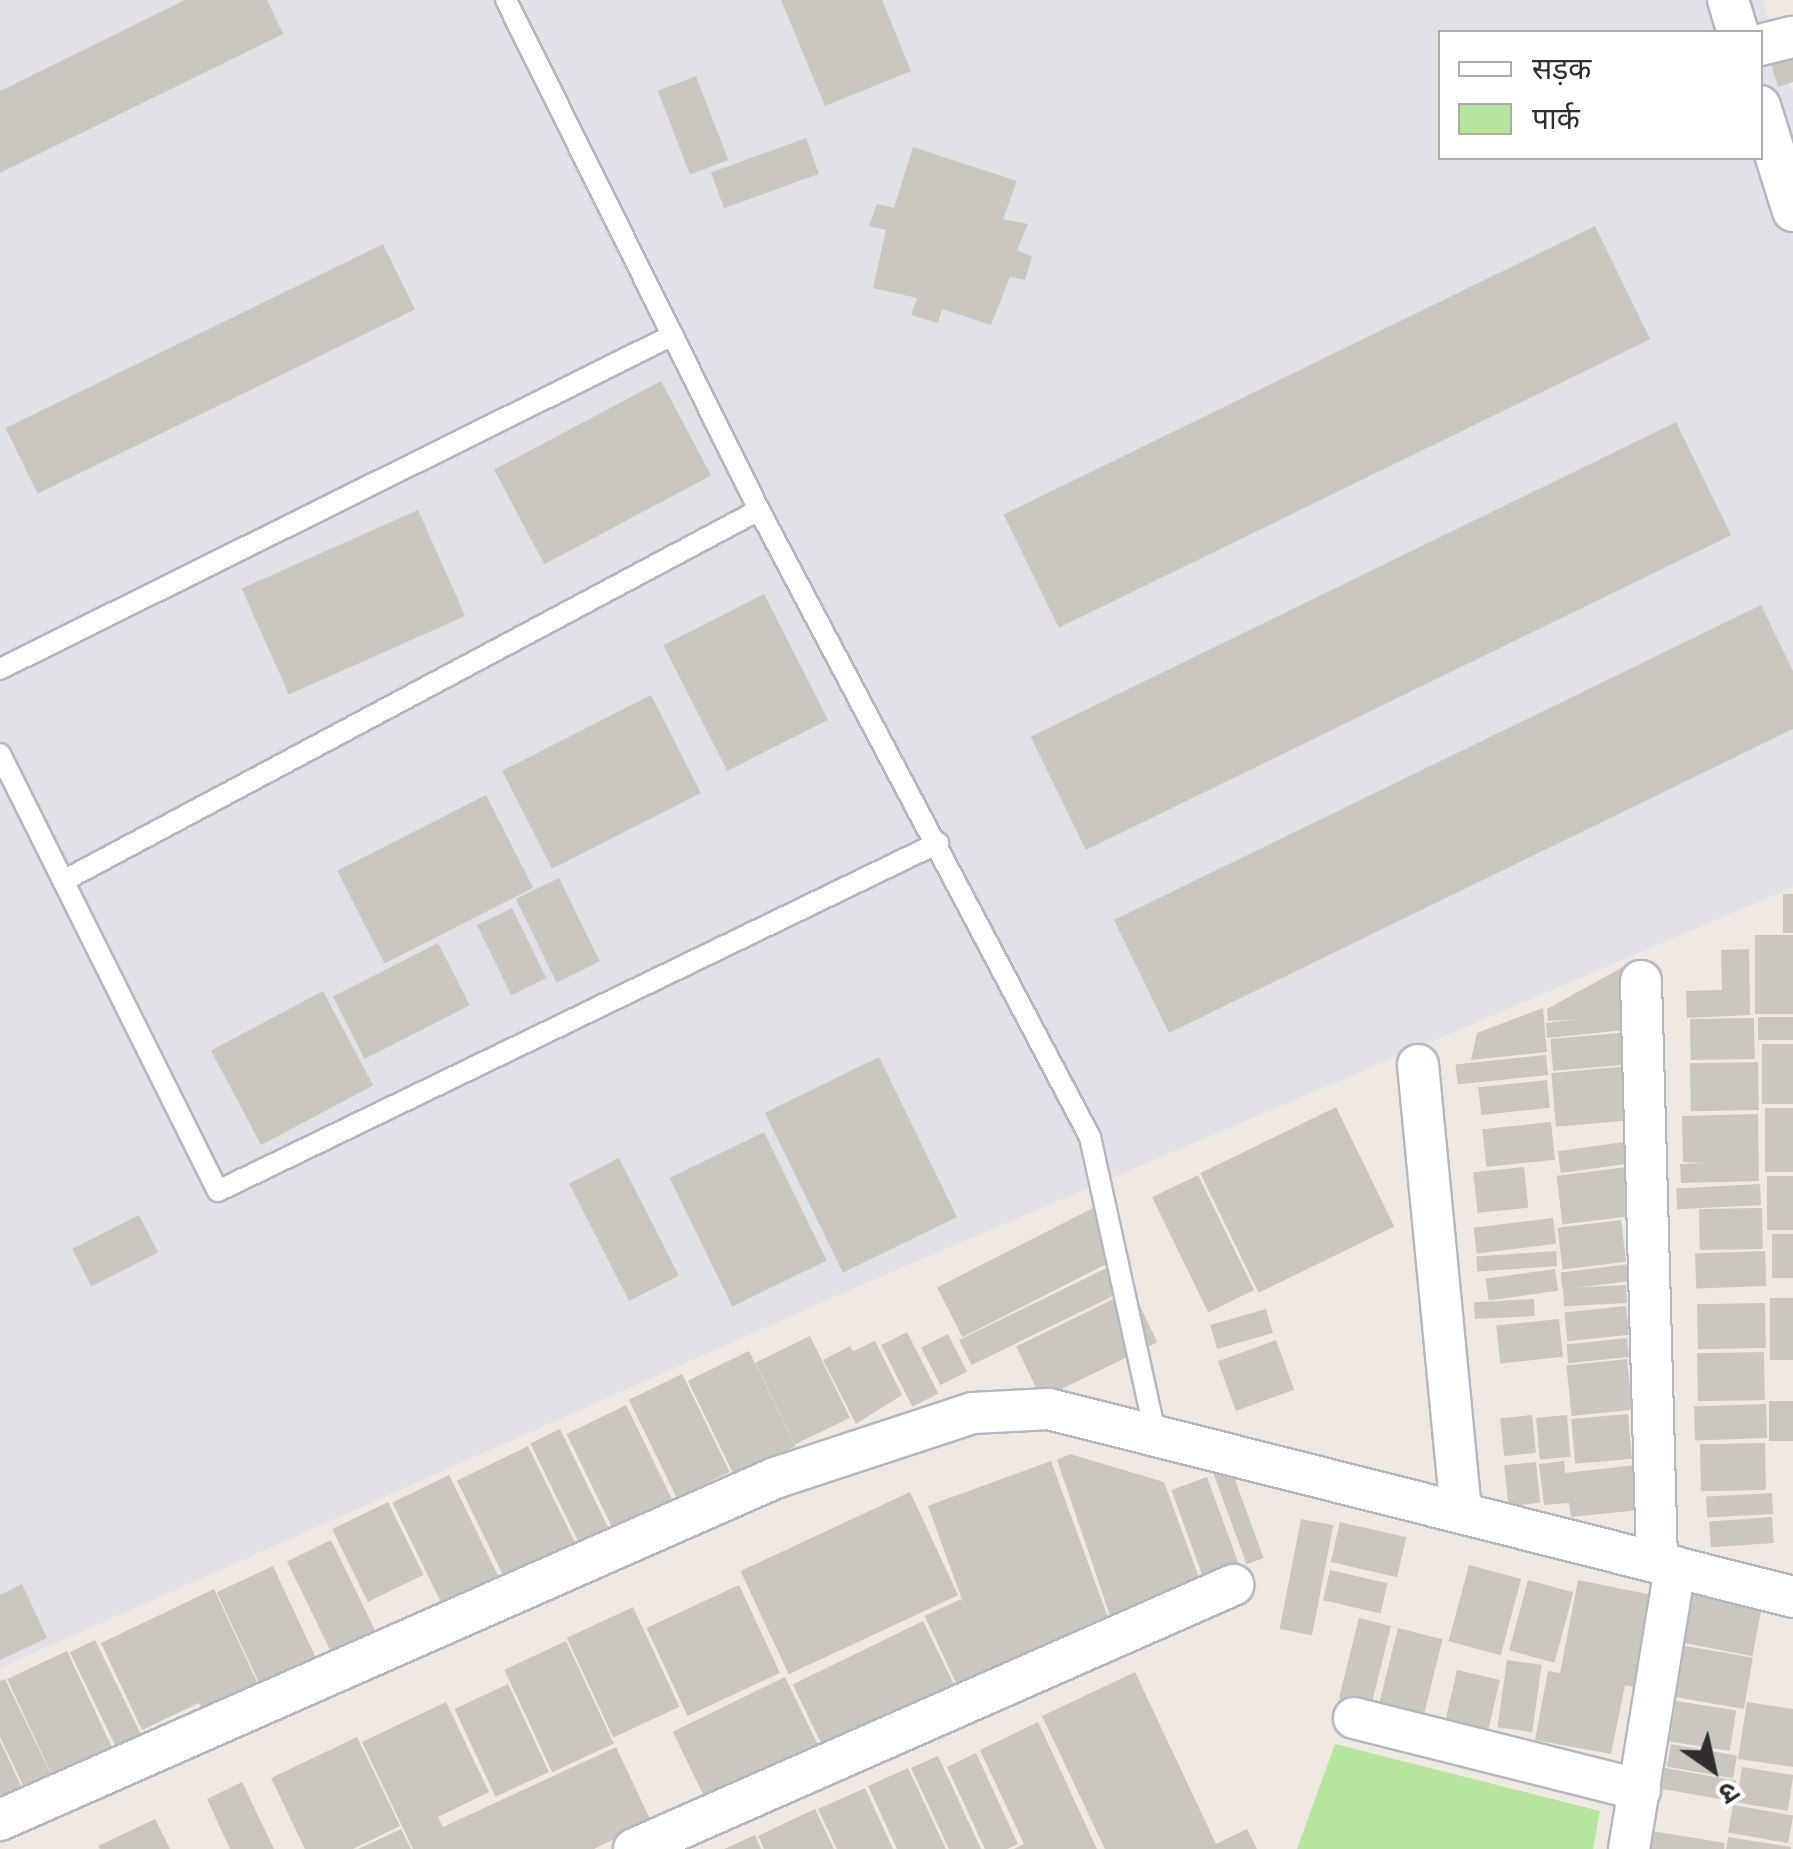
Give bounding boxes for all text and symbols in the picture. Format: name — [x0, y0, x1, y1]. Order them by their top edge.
legend — [1438, 30, 1763, 160]
text: सड़क — [1532, 47, 1591, 88]
text: पार्क — [1532, 97, 1580, 138]
north arrow — [1663, 1719, 1763, 1819]
text: उ — [1712, 1774, 1747, 1814]

